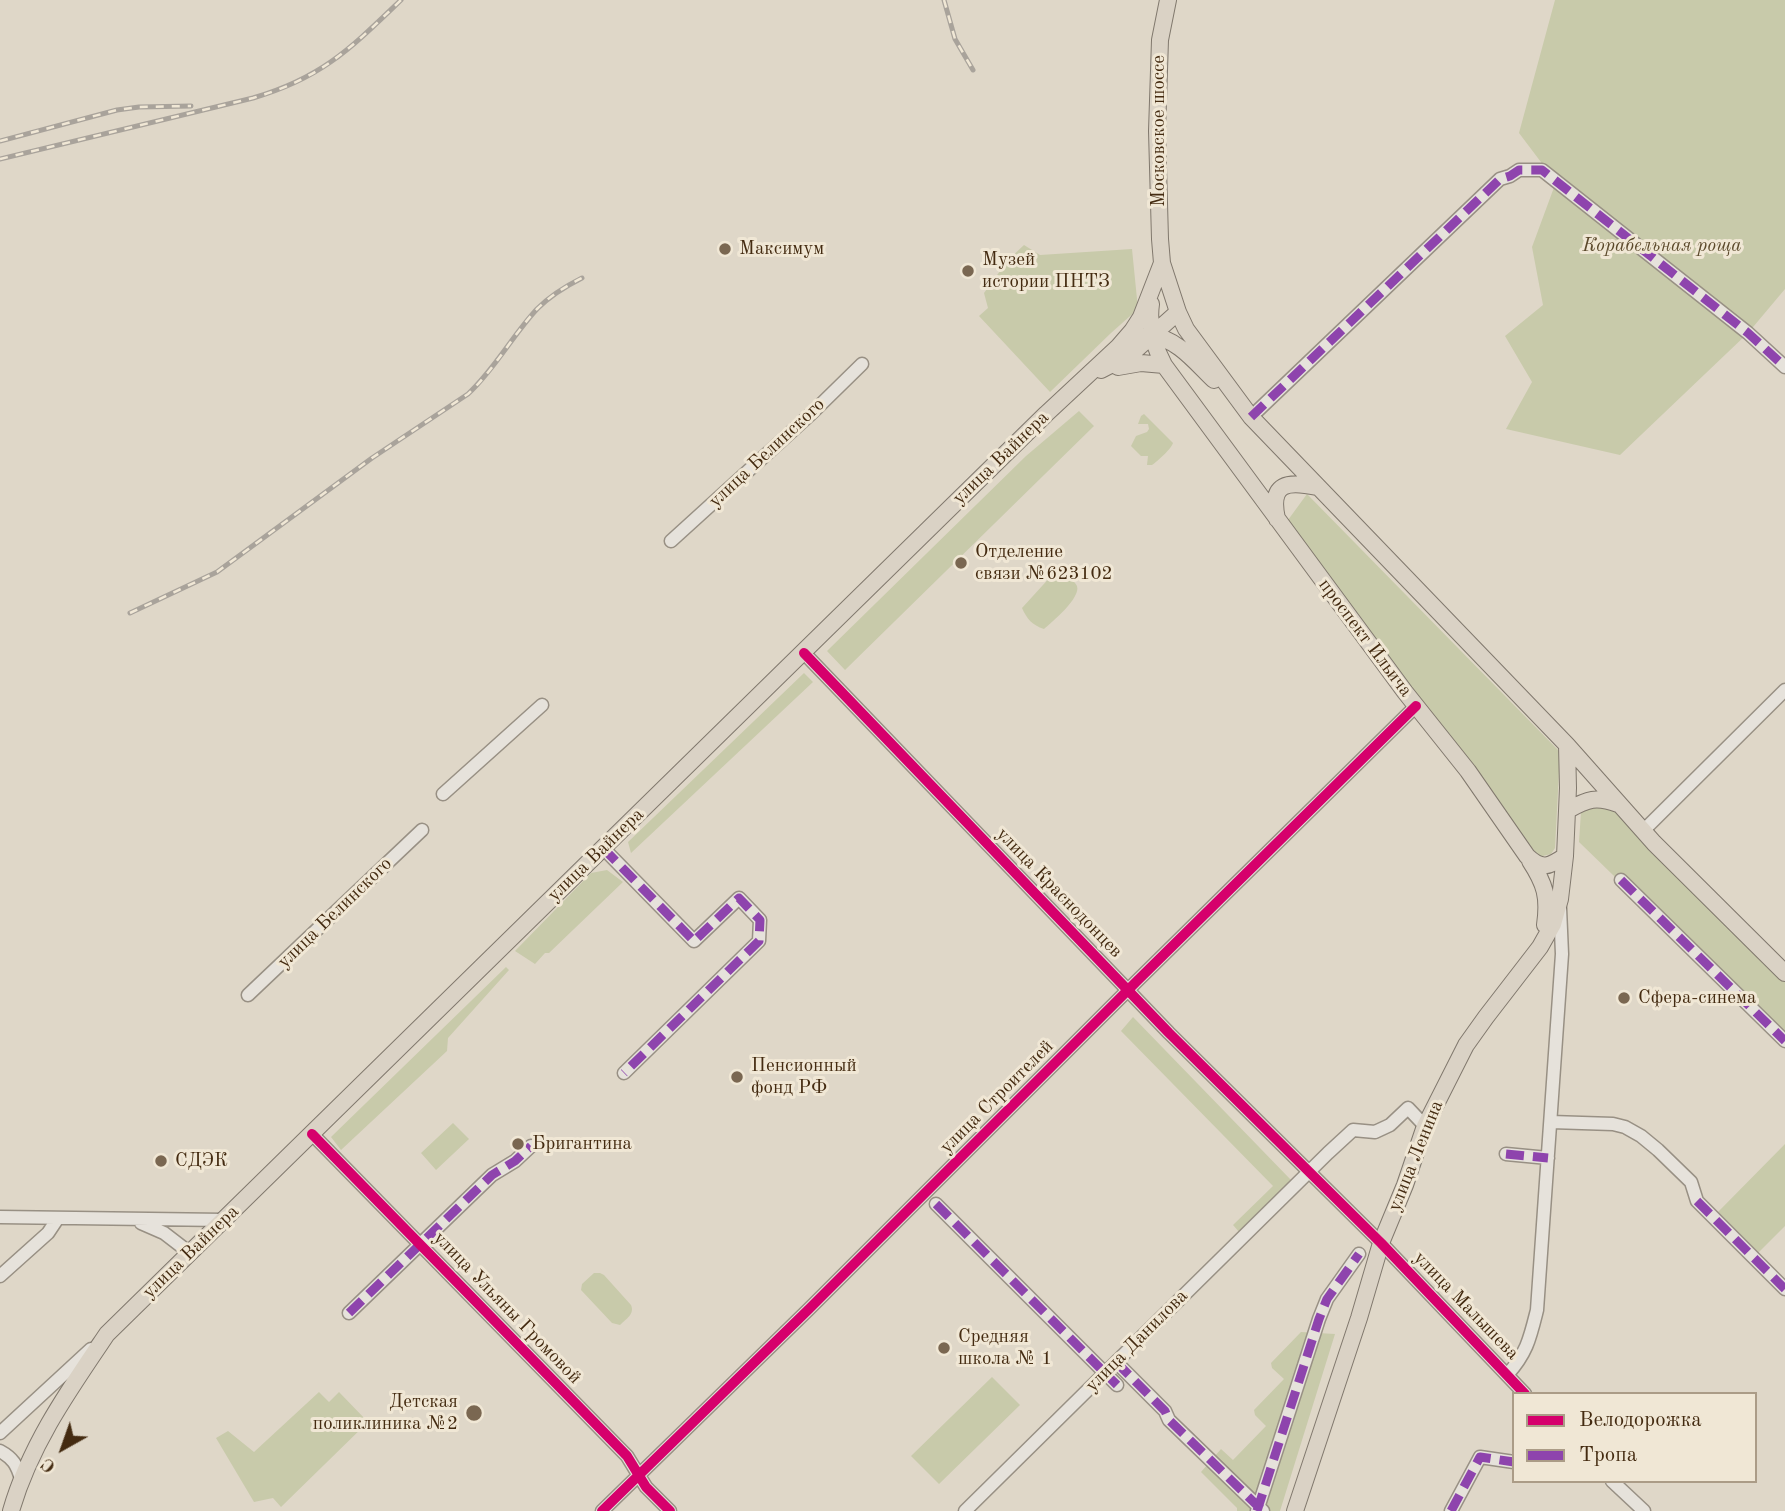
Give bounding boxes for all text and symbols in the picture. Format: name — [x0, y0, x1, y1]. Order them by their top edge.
street label: Московское шоссе — [1148, 55, 1170, 207]
park label: Корабельная роща — [1583, 235, 1741, 257]
place label: Максимум — [739, 238, 824, 260]
marker: Максимум — [717, 241, 733, 257]
place label: Музей истории ПНТЗ — [982, 249, 1110, 293]
marker: Музей истории ПНТЗ — [960, 263, 976, 279]
street label: улица Белинского — [704, 393, 830, 513]
street label: улица Вайнера — [948, 406, 1054, 510]
place label: Отделение связи №623102 — [975, 541, 1112, 585]
marker: Отделение связи №623102 — [953, 555, 969, 571]
street label: проспект Ильича — [1313, 574, 1417, 702]
street label: улица Вайнера — [543, 803, 649, 907]
street label: улица Краснодонцев — [991, 823, 1127, 963]
street label: улица Белинского — [273, 853, 397, 973]
place label: Сфера-синема — [1638, 987, 1756, 1009]
marker: Сфера-синема — [1616, 990, 1632, 1006]
street label: улица Строителей — [935, 1035, 1059, 1159]
place label: Пенсионный фонд РФ — [751, 1055, 857, 1099]
marker: Пенсионный фонд РФ — [729, 1069, 745, 1085]
street label: улица Ленина — [1383, 1097, 1449, 1215]
place label: Бригантина — [532, 1133, 632, 1155]
marker: Бригантина — [510, 1136, 526, 1152]
place label: СДЭК — [175, 1150, 228, 1172]
marker: СДЭК — [153, 1153, 169, 1169]
street label: улица Вайнера — [138, 1200, 244, 1304]
street label: улица Ульяны Громовой — [428, 1227, 586, 1389]
street label: улица Малышева — [1408, 1247, 1524, 1365]
street label: улица Данилова — [1081, 1285, 1193, 1397]
place label: Средняя школа № 1 — [958, 1326, 1052, 1370]
marker: Средняя школа № 1 — [936, 1340, 952, 1356]
place label: Детская поликлиника №2 — [313, 1391, 458, 1435]
legend — [1512, 1392, 1757, 1483]
marker: Детская поликлиника №2 — [464, 1403, 484, 1423]
text: Велодорожка — [1579, 1410, 1702, 1431]
north arrow — [28, 1413, 98, 1483]
text: Тропа — [1579, 1445, 1637, 1466]
text: С — [38, 1453, 60, 1476]

